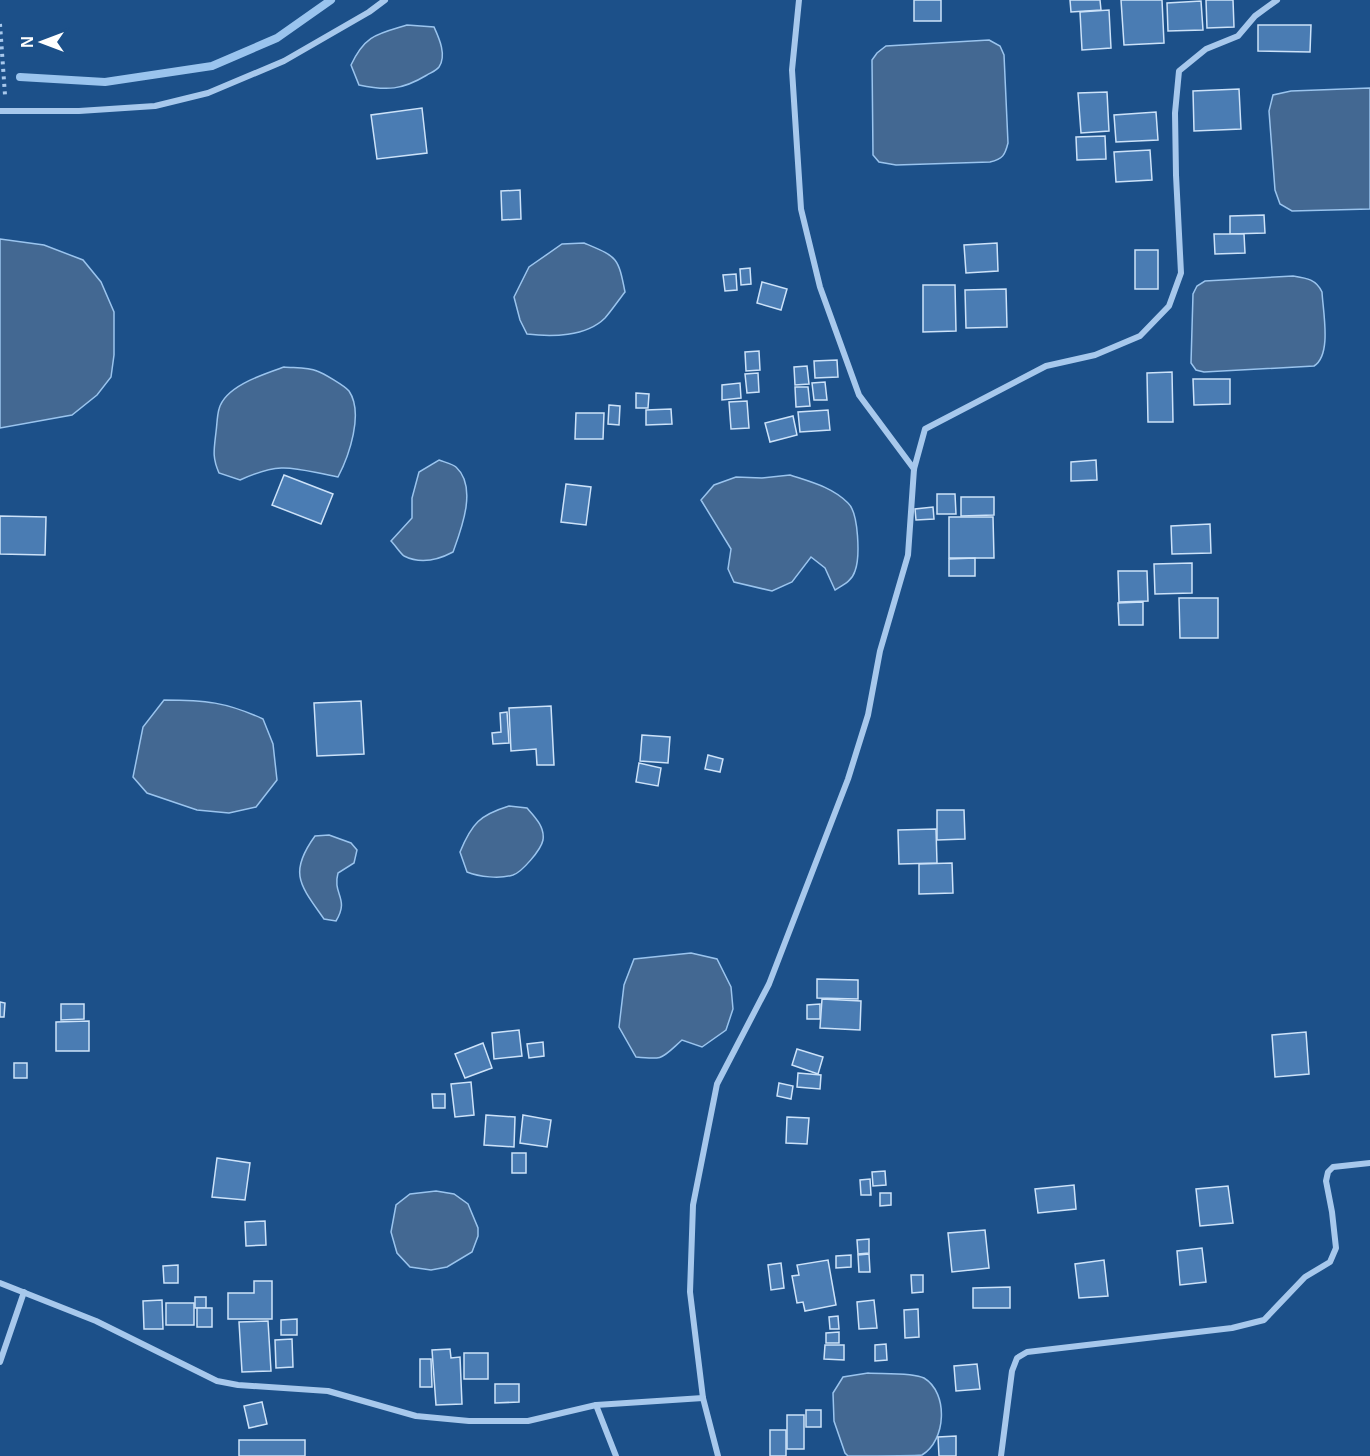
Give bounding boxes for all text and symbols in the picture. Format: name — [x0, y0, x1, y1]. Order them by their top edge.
north arrow — [12, 12, 72, 72]
text: N — [19, 36, 36, 48]

